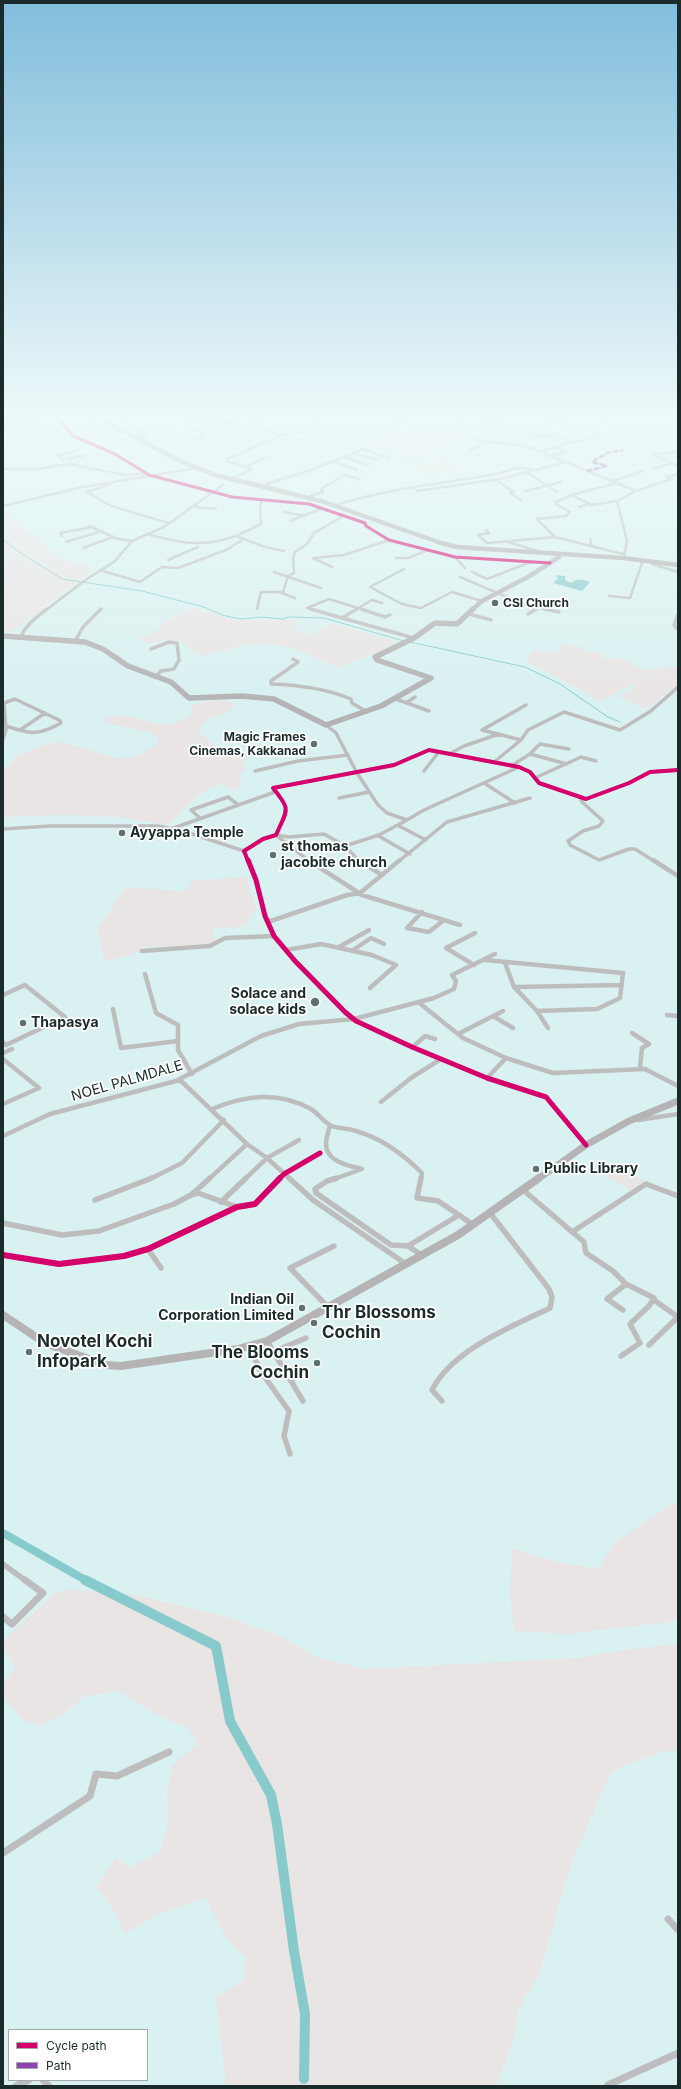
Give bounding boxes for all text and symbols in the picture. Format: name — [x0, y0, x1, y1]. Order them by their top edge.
place label: CSI Church — [503, 596, 569, 610]
marker: CSI Church — [490, 598, 500, 608]
place label: Magic Frames Cinemas, Kakkanad — [189, 730, 306, 758]
marker: Magic Frames Cinemas, Kakkanad — [309, 739, 319, 749]
place label: Ayyappa Temple — [130, 825, 244, 841]
marker: Ayyappa Temple — [117, 828, 127, 838]
place label: st thomas jacobite church — [281, 839, 387, 872]
marker: st thomas jacobite church — [268, 850, 278, 860]
place label: Solace and solace kids — [229, 986, 306, 1018]
marker: Solace and solace kids — [309, 996, 321, 1008]
place label: Thapasya — [31, 1015, 99, 1031]
marker: Thapasya — [18, 1018, 28, 1028]
street label: NOEL PALMDALE — [69, 1057, 185, 1105]
place label: Public Library — [544, 1161, 638, 1177]
marker: Public Library — [531, 1164, 541, 1174]
place label: Indian Oil Corporation Limited — [158, 1292, 294, 1324]
marker: Indian Oil Corporation Limited — [297, 1303, 307, 1313]
place label: Thr Blossoms Cochin — [322, 1303, 436, 1343]
marker: Thr Blossoms Cochin — [309, 1318, 319, 1328]
place label: Novotel Kochi Infopark — [37, 1332, 152, 1372]
place label: The Blooms Cochin — [211, 1343, 309, 1383]
marker: Novotel Kochi Infopark — [24, 1347, 34, 1357]
marker: The Blooms Cochin — [312, 1358, 322, 1368]
legend — [8, 2029, 148, 2081]
text: Cycle path — [46, 2038, 107, 2053]
text: Path — [46, 2058, 71, 2073]

